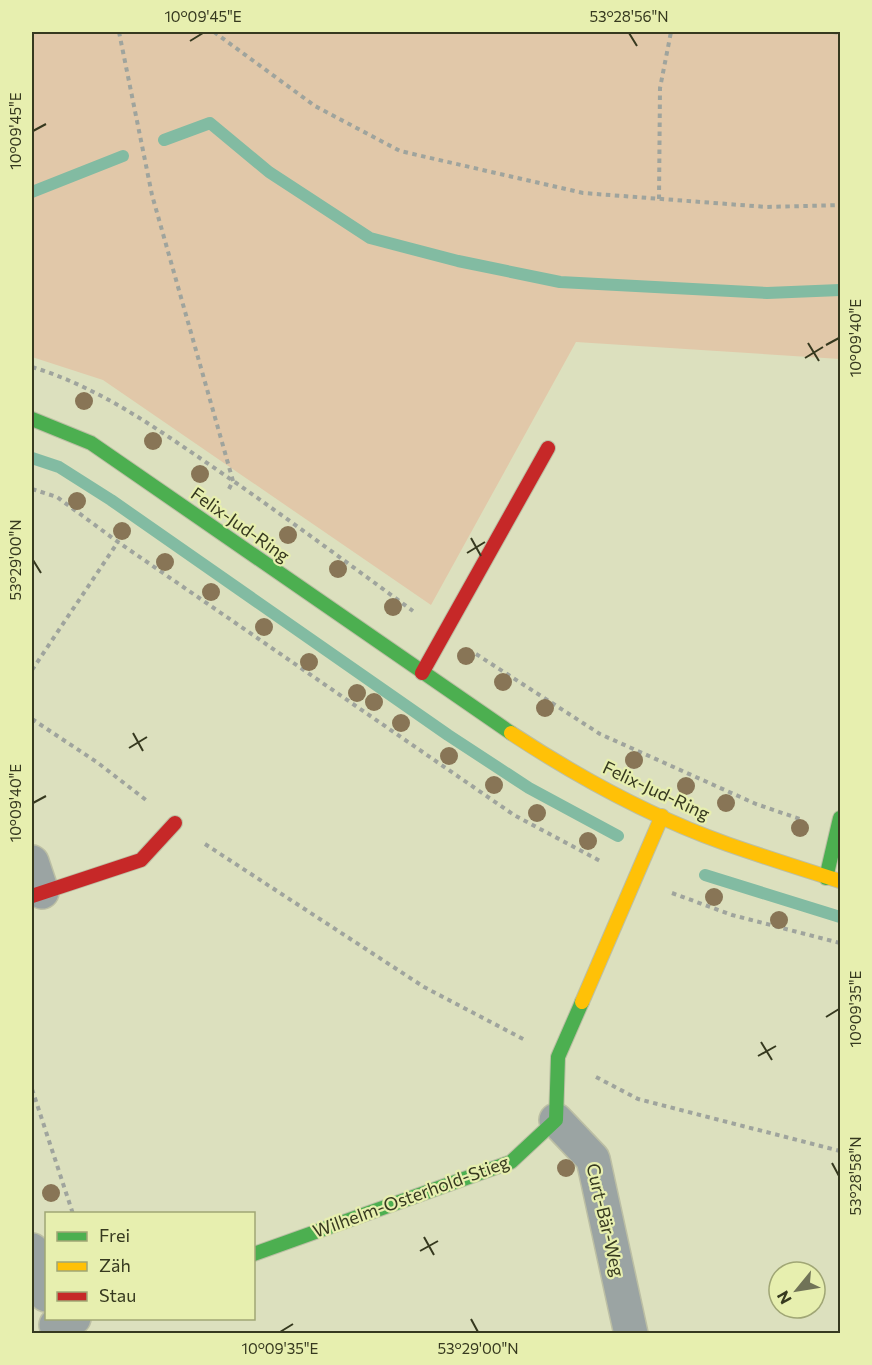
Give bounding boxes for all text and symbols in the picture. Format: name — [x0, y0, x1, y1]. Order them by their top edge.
text: 10°09'45"E — [164, 7, 242, 25]
text: 53°28'56"N — [589, 7, 669, 25]
text: 10°09'45"E — [6, 92, 24, 170]
text: 10°09'40"E — [846, 299, 864, 377]
street label: Felix-Jud-Ring — [187, 482, 294, 566]
text: 53°29'00"N — [6, 519, 24, 601]
street label: Felix-Jud-Ring — [599, 756, 714, 825]
text: 10°09'40"E — [6, 764, 24, 842]
text: 10°09'35"E — [846, 971, 864, 1047]
text: 53°28'58"N — [846, 1136, 864, 1216]
street label: Wilhelm-Osterhold-Stieg — [309, 1150, 512, 1242]
street label: Curt-Bär-Weg — [582, 1161, 630, 1279]
legend — [45, 1212, 255, 1320]
text: Frei — [99, 1224, 130, 1246]
text: Zäh — [99, 1254, 131, 1276]
north arrow — [767, 1260, 827, 1320]
text: Stau — [99, 1284, 136, 1306]
text: N — [772, 1288, 795, 1308]
text: 10°09'35"E — [242, 1339, 318, 1357]
text: 53°29'00"N — [437, 1339, 519, 1357]

